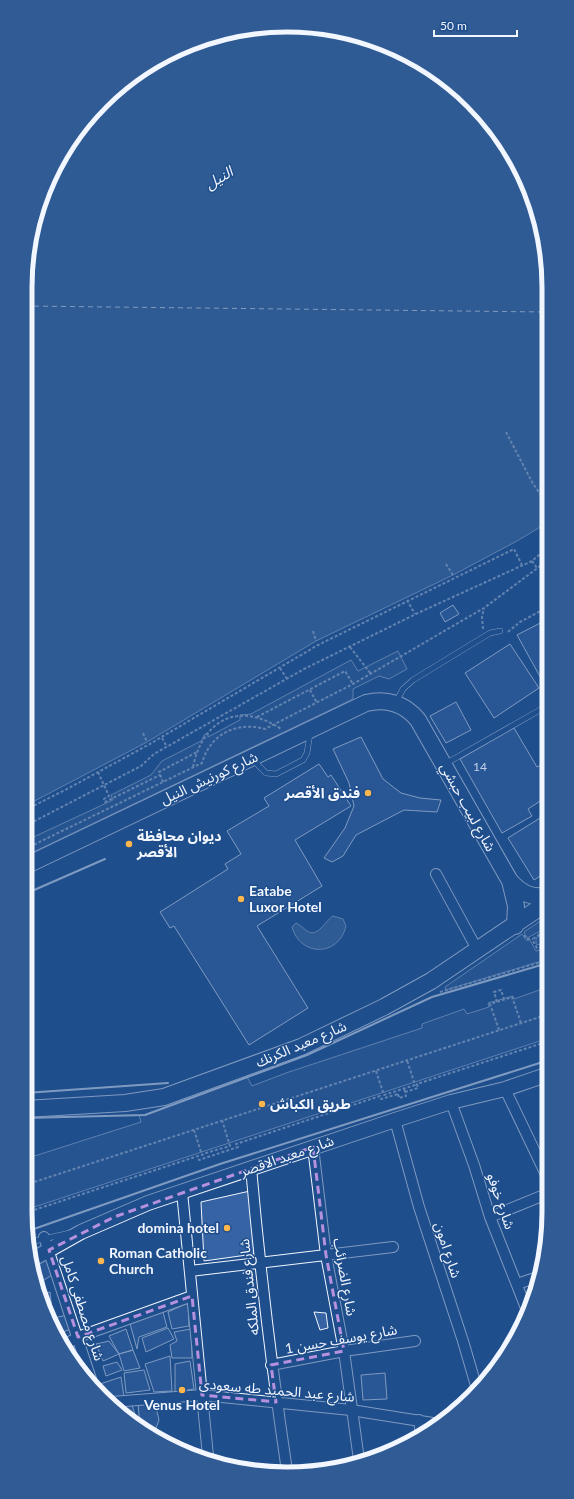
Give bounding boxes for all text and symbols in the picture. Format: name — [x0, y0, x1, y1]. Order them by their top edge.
scale bar — [434, 12, 517, 38]
text: 50 m — [440, 18, 467, 33]
water label: النيل — [201, 161, 237, 193]
street label: شارع كورنيش النيل — [157, 748, 261, 810]
street label: شارع لبيب حبشي — [434, 759, 500, 856]
house number: 14 — [473, 759, 487, 774]
place label: فندق الأقصر — [283, 784, 360, 802]
marker: فندق الأقصر — [363, 788, 373, 798]
place label: ديوان محافظة الأقصر — [136, 827, 221, 861]
marker: ديوان محافظة الأقصر — [124, 839, 134, 849]
place label: Eatabe Luxor Hotel — [249, 882, 322, 915]
marker: Eatabe Luxor Hotel — [236, 894, 246, 904]
street label: شارع معبد الكرنك — [253, 1017, 350, 1073]
place label: طريق الكباش — [270, 1095, 351, 1113]
marker: طريق الكباش — [257, 1099, 267, 1109]
street label: شارع معبد الاقصر — [237, 1132, 337, 1183]
street label: شارع خوفو — [481, 1170, 519, 1232]
place label: domina hotel — [137, 1219, 219, 1236]
street label: شارع امون — [429, 1220, 465, 1281]
marker: domina hotel — [222, 1223, 232, 1233]
street label: شارع الضرائب — [327, 1237, 361, 1318]
street label: شارع فندق الملكه — [235, 1238, 265, 1336]
place label: Roman Catholic Church — [109, 1244, 207, 1277]
street label: شارع مصطفى كامل — [56, 1253, 109, 1364]
marker: Roman Catholic Church — [96, 1256, 106, 1266]
street label: شارع يوسف حسن 1 — [283, 1320, 399, 1360]
street label: شارع عبد الحميد طه سعودى — [198, 1374, 356, 1408]
marker: Venus Hotel — [177, 1385, 187, 1395]
place label: Venus Hotel — [143, 1396, 220, 1413]

